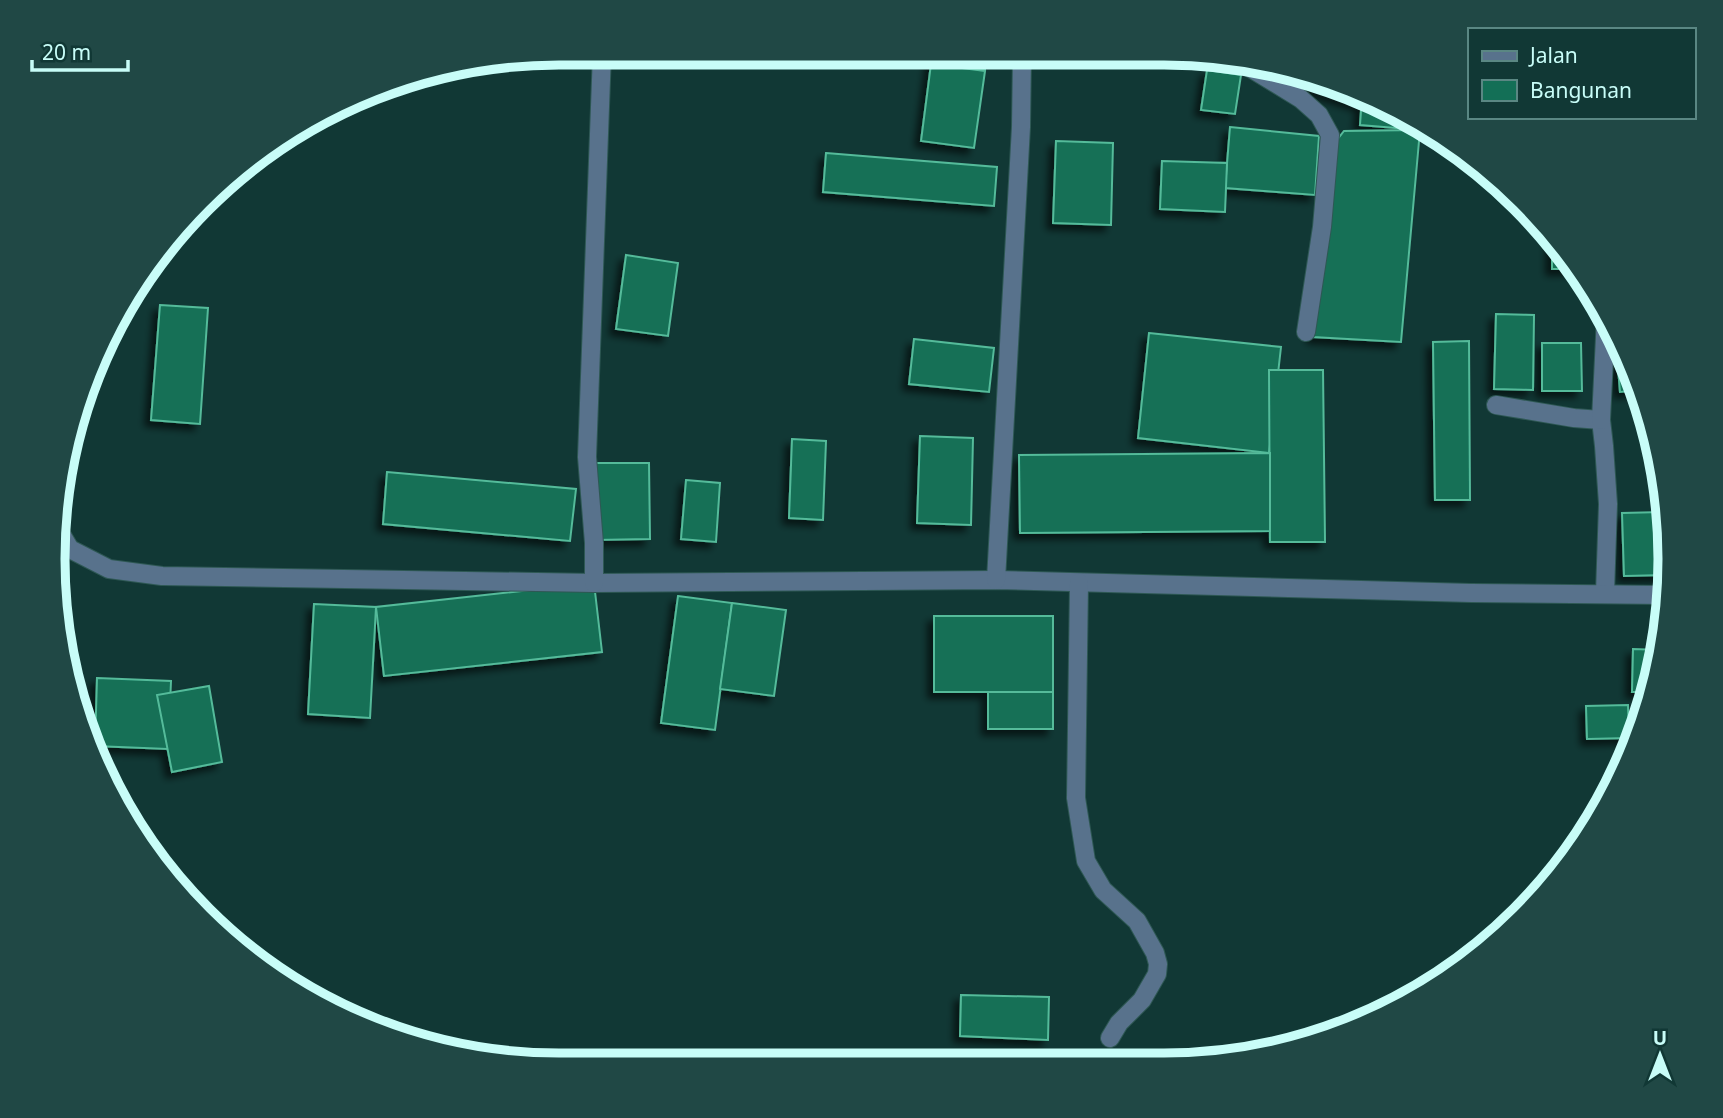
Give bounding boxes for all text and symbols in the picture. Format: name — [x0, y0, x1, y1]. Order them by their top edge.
scale bar — [32, 28, 128, 72]
legend — [1468, 28, 1695, 119]
text: 20 m — [42, 38, 91, 66]
text: Jalan — [1528, 41, 1578, 69]
text: Bangunan — [1530, 76, 1632, 104]
north arrow — [1625, 1020, 1695, 1090]
text: U — [1653, 1025, 1667, 1051]

